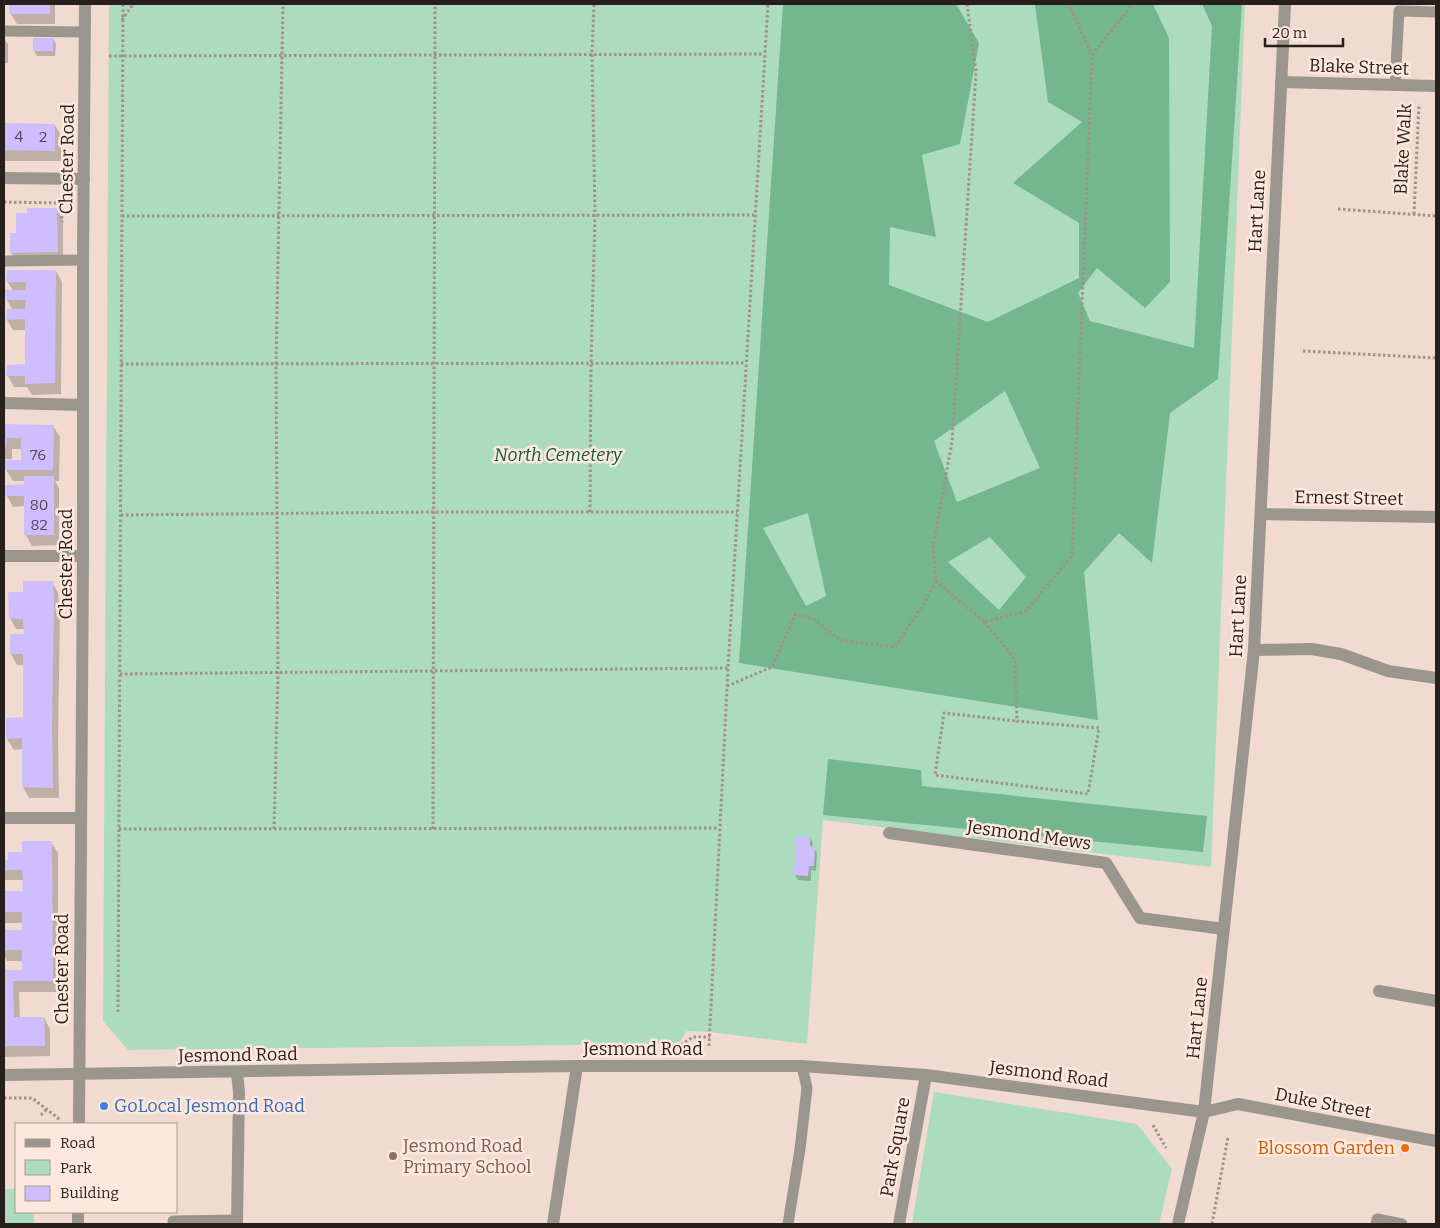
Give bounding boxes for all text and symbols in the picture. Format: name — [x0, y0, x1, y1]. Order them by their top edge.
scale bar — [1265, 15, 1342, 47]
text: 20 m — [1272, 24, 1308, 42]
street label: Blake Street — [1309, 54, 1410, 80]
street label: Blake Walk — [1390, 102, 1416, 195]
street label: Chester Road — [55, 103, 79, 215]
house number: 4 — [15, 128, 24, 146]
house number: 2 — [39, 128, 47, 146]
street label: Hart Lane — [1244, 169, 1270, 253]
park label: North Cemetery — [494, 444, 623, 466]
house number: 76 — [30, 446, 46, 464]
street label: Ernest Street — [1294, 486, 1404, 510]
house number: 80 — [30, 496, 48, 514]
street label: Chester Road — [55, 508, 77, 619]
house number: 82 — [30, 516, 48, 534]
street label: Hart Lane — [1225, 574, 1251, 658]
street label: Jesmond Mews — [964, 815, 1093, 855]
street label: Chester Road — [51, 913, 73, 1024]
street label: Hart Lane — [1182, 976, 1212, 1060]
street label: Jesmond Road — [582, 1038, 703, 1060]
street label: Jesmond Road — [177, 1043, 298, 1067]
street label: Jesmond Road — [987, 1056, 1110, 1092]
street label: Duke Street — [1273, 1083, 1374, 1123]
place label: GoLocal Jesmond Road — [114, 1095, 305, 1117]
street label: Park Square — [875, 1095, 915, 1199]
marker: GoLocal Jesmond Road — [98, 1100, 110, 1112]
legend — [15, 1123, 178, 1213]
text: Road — [60, 1134, 95, 1152]
place label: Jesmond Road Primary School — [402, 1135, 532, 1178]
place label: Blossom Garden — [1257, 1137, 1396, 1159]
marker: Blossom Garden — [1399, 1142, 1411, 1154]
marker: Jesmond Road Primary School — [387, 1150, 399, 1162]
text: Park — [60, 1159, 92, 1177]
text: Building — [60, 1184, 119, 1202]

